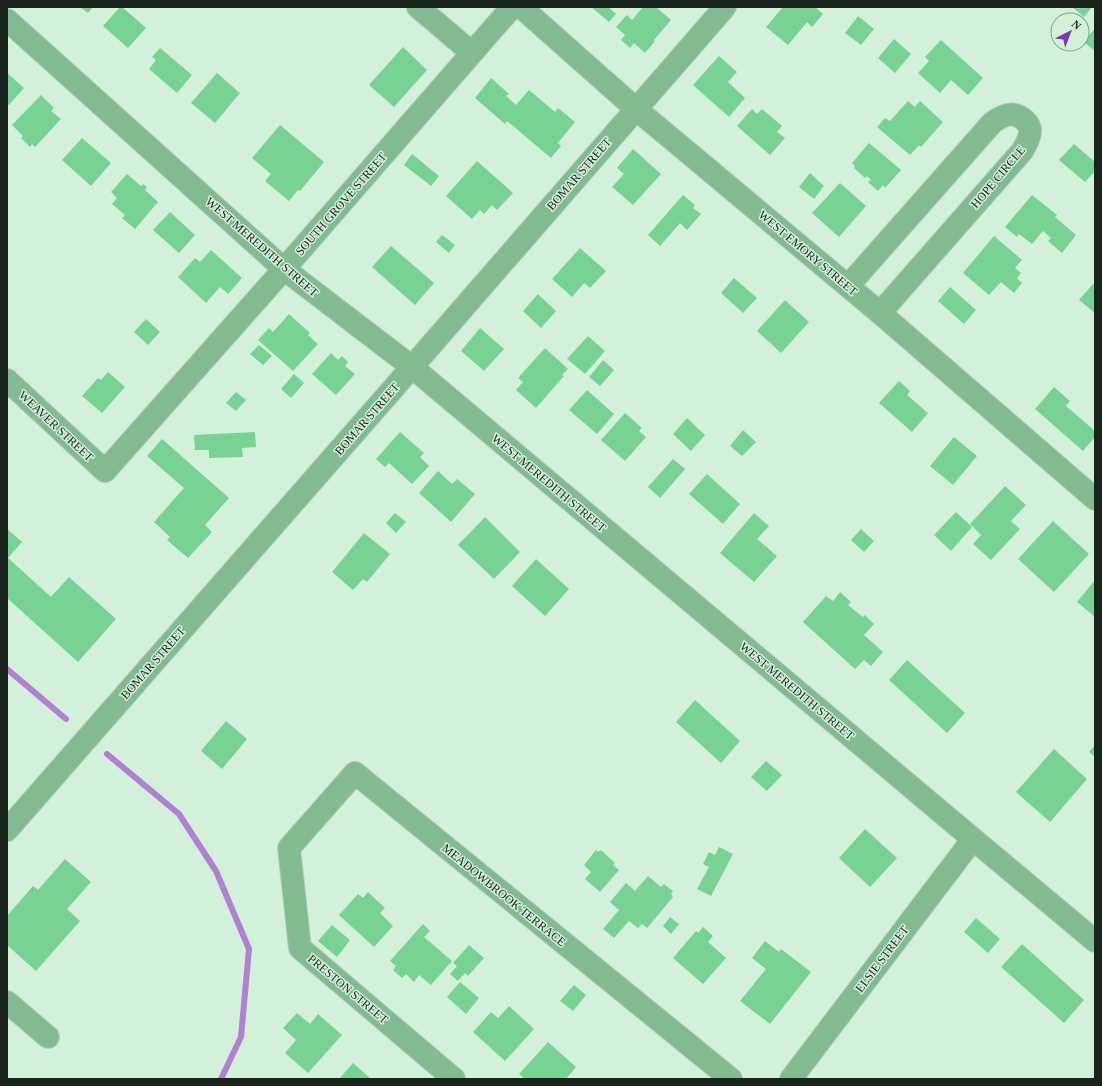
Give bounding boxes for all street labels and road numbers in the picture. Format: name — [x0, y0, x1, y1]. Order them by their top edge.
street label: BOMAR STREET — [544, 135, 615, 213]
street label: HOPE CIRCLE — [968, 143, 1028, 211]
street label: SOUTH GROVE STREET — [293, 149, 390, 258]
street label: WEST MEREDITH STREET — [203, 194, 322, 300]
street label: WEST EMORY STREET — [756, 208, 861, 299]
street label: BOMAR STREET — [332, 380, 403, 458]
street label: WEAVER STREET — [16, 388, 97, 465]
street label: WEST MEREDITH STREET — [489, 431, 609, 535]
street label: BOMAR STREET — [118, 624, 189, 702]
street label: WEST MEREDITH STREET — [737, 639, 857, 743]
street label: MEADOWBROOK TERRACE — [439, 841, 569, 949]
street label: ELSIE STREET — [852, 922, 912, 995]
street label: PRESTON STREET — [305, 951, 391, 1027]

